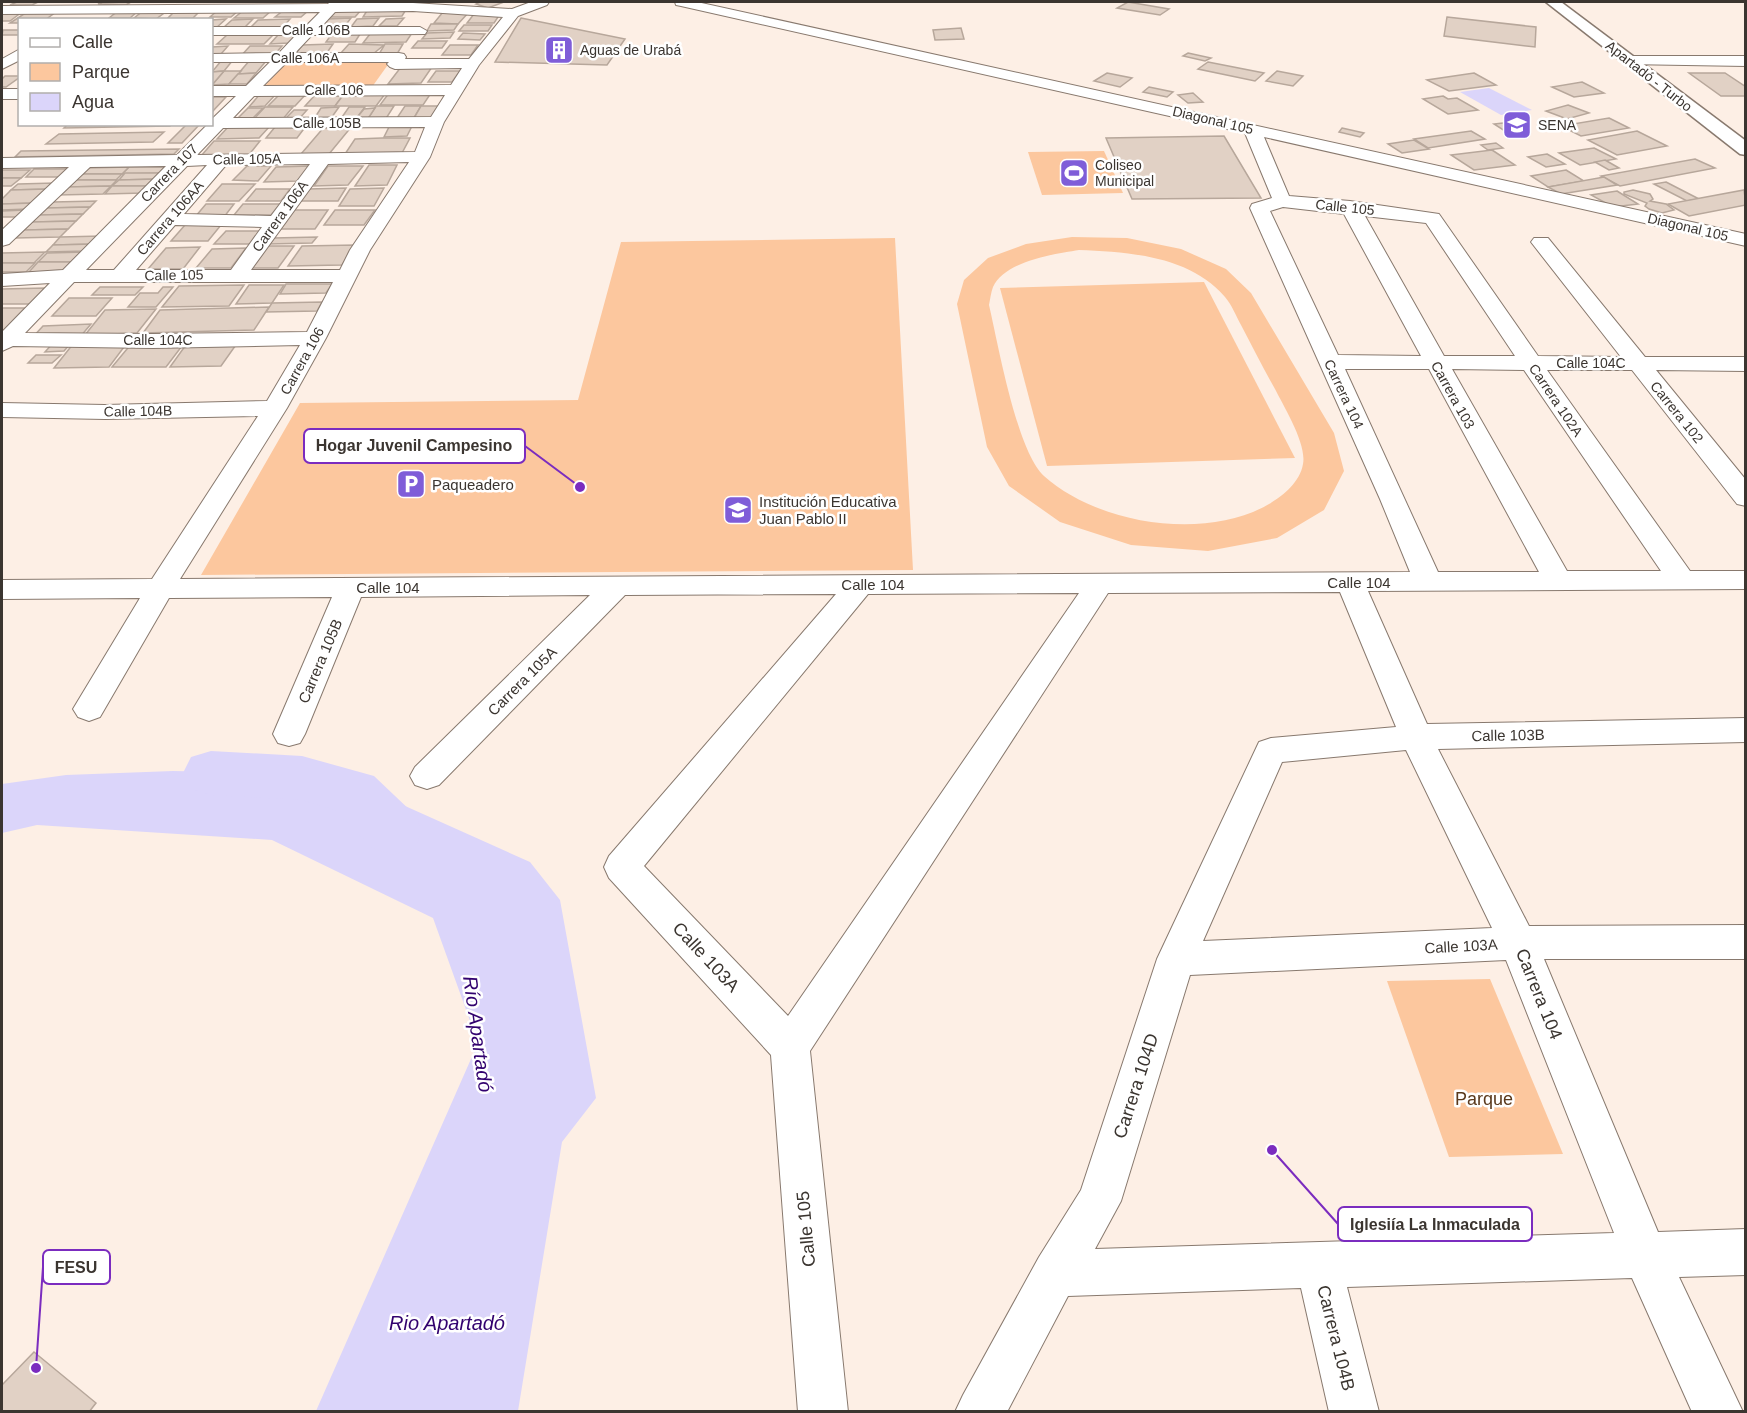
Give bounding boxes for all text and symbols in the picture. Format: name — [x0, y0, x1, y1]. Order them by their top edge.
legend — [18, 18, 213, 126]
street label: Calle 106B — [282, 22, 350, 38]
text: Calle — [72, 32, 113, 52]
building icon: Aguas de Urabá — [543, 34, 575, 66]
street label: Apartadó - Turbo — [1603, 37, 1695, 115]
place label: Aguas de Urabá — [580, 42, 681, 58]
street label: Calle 106A — [271, 50, 340, 66]
text: Parque — [72, 62, 130, 82]
street label: Calle 106 — [304, 82, 364, 98]
text: Agua — [72, 92, 115, 112]
street label: Diagonal 105 — [1171, 103, 1255, 137]
school or university icon: SENA — [1501, 109, 1533, 141]
street label: Calle 105B — [293, 115, 361, 131]
place label: SENA — [1538, 117, 1577, 133]
street label: Carrera 107 — [137, 140, 201, 205]
street label: Calle 105A — [213, 150, 282, 168]
sports icon: Coliseo Municipal — [1058, 157, 1090, 189]
place label: Coliseo Municipal — [1095, 157, 1154, 189]
street label: Carrera 106AA — [133, 177, 207, 258]
street label: Carrera 106A — [249, 177, 312, 255]
street label: Calle 105 — [1315, 196, 1375, 218]
street label: Diagonal 105 — [1646, 210, 1730, 244]
street label: Calle 105 — [144, 266, 204, 284]
street label: Carrera 106 — [277, 324, 327, 398]
street label: Calle 104C — [123, 332, 193, 348]
street label: Calle 104C — [1556, 355, 1626, 371]
street label: Carrera 104 — [1321, 357, 1367, 431]
street label: Carrera 103 — [1428, 358, 1478, 432]
street label: Carrera 102A — [1526, 361, 1586, 440]
street label: Carrera 102 — [1647, 378, 1707, 446]
street label: Calle 104B — [104, 402, 172, 420]
callout: Hogar Juvenil Campesino — [304, 429, 525, 463]
text: Hogar Juvenil Campesino — [316, 437, 512, 454]
parking icon: Paqueadero — [395, 468, 427, 500]
place label: Paqueadero — [432, 476, 514, 493]
place label: Institución Educativa Juan Pablo II — [759, 493, 897, 527]
school or university icon: Institución Educativa Juan Pablo II — [722, 494, 754, 526]
street label: Calle 104 — [1327, 574, 1391, 591]
street label: Calle 104 — [841, 576, 905, 593]
street label: Calle 104 — [356, 579, 420, 596]
street label: Carrera 105B — [295, 616, 345, 706]
street label: Carrera 105A — [484, 643, 560, 719]
street label: Calle 103B — [1471, 726, 1545, 744]
street label: Calle 103A — [669, 918, 743, 996]
street label: Calle 103A — [1424, 936, 1498, 956]
street label: Carrera 104 — [1512, 946, 1566, 1042]
water label: Río Apartadó — [459, 974, 497, 1094]
street label: Carrera 104D — [1110, 1031, 1162, 1141]
park label: Parque — [1455, 1089, 1513, 1109]
street label: Calle 105 — [793, 1190, 819, 1268]
callout: Iglesiía La Inmaculada — [1338, 1207, 1532, 1241]
text: Iglesiía La Inmaculada — [1350, 1216, 1520, 1233]
callout: FESU — [43, 1250, 110, 1284]
text: FESU — [55, 1259, 97, 1276]
street label: Carrera 104B — [1313, 1283, 1359, 1393]
water label: Rio Apartadó — [389, 1312, 505, 1334]

